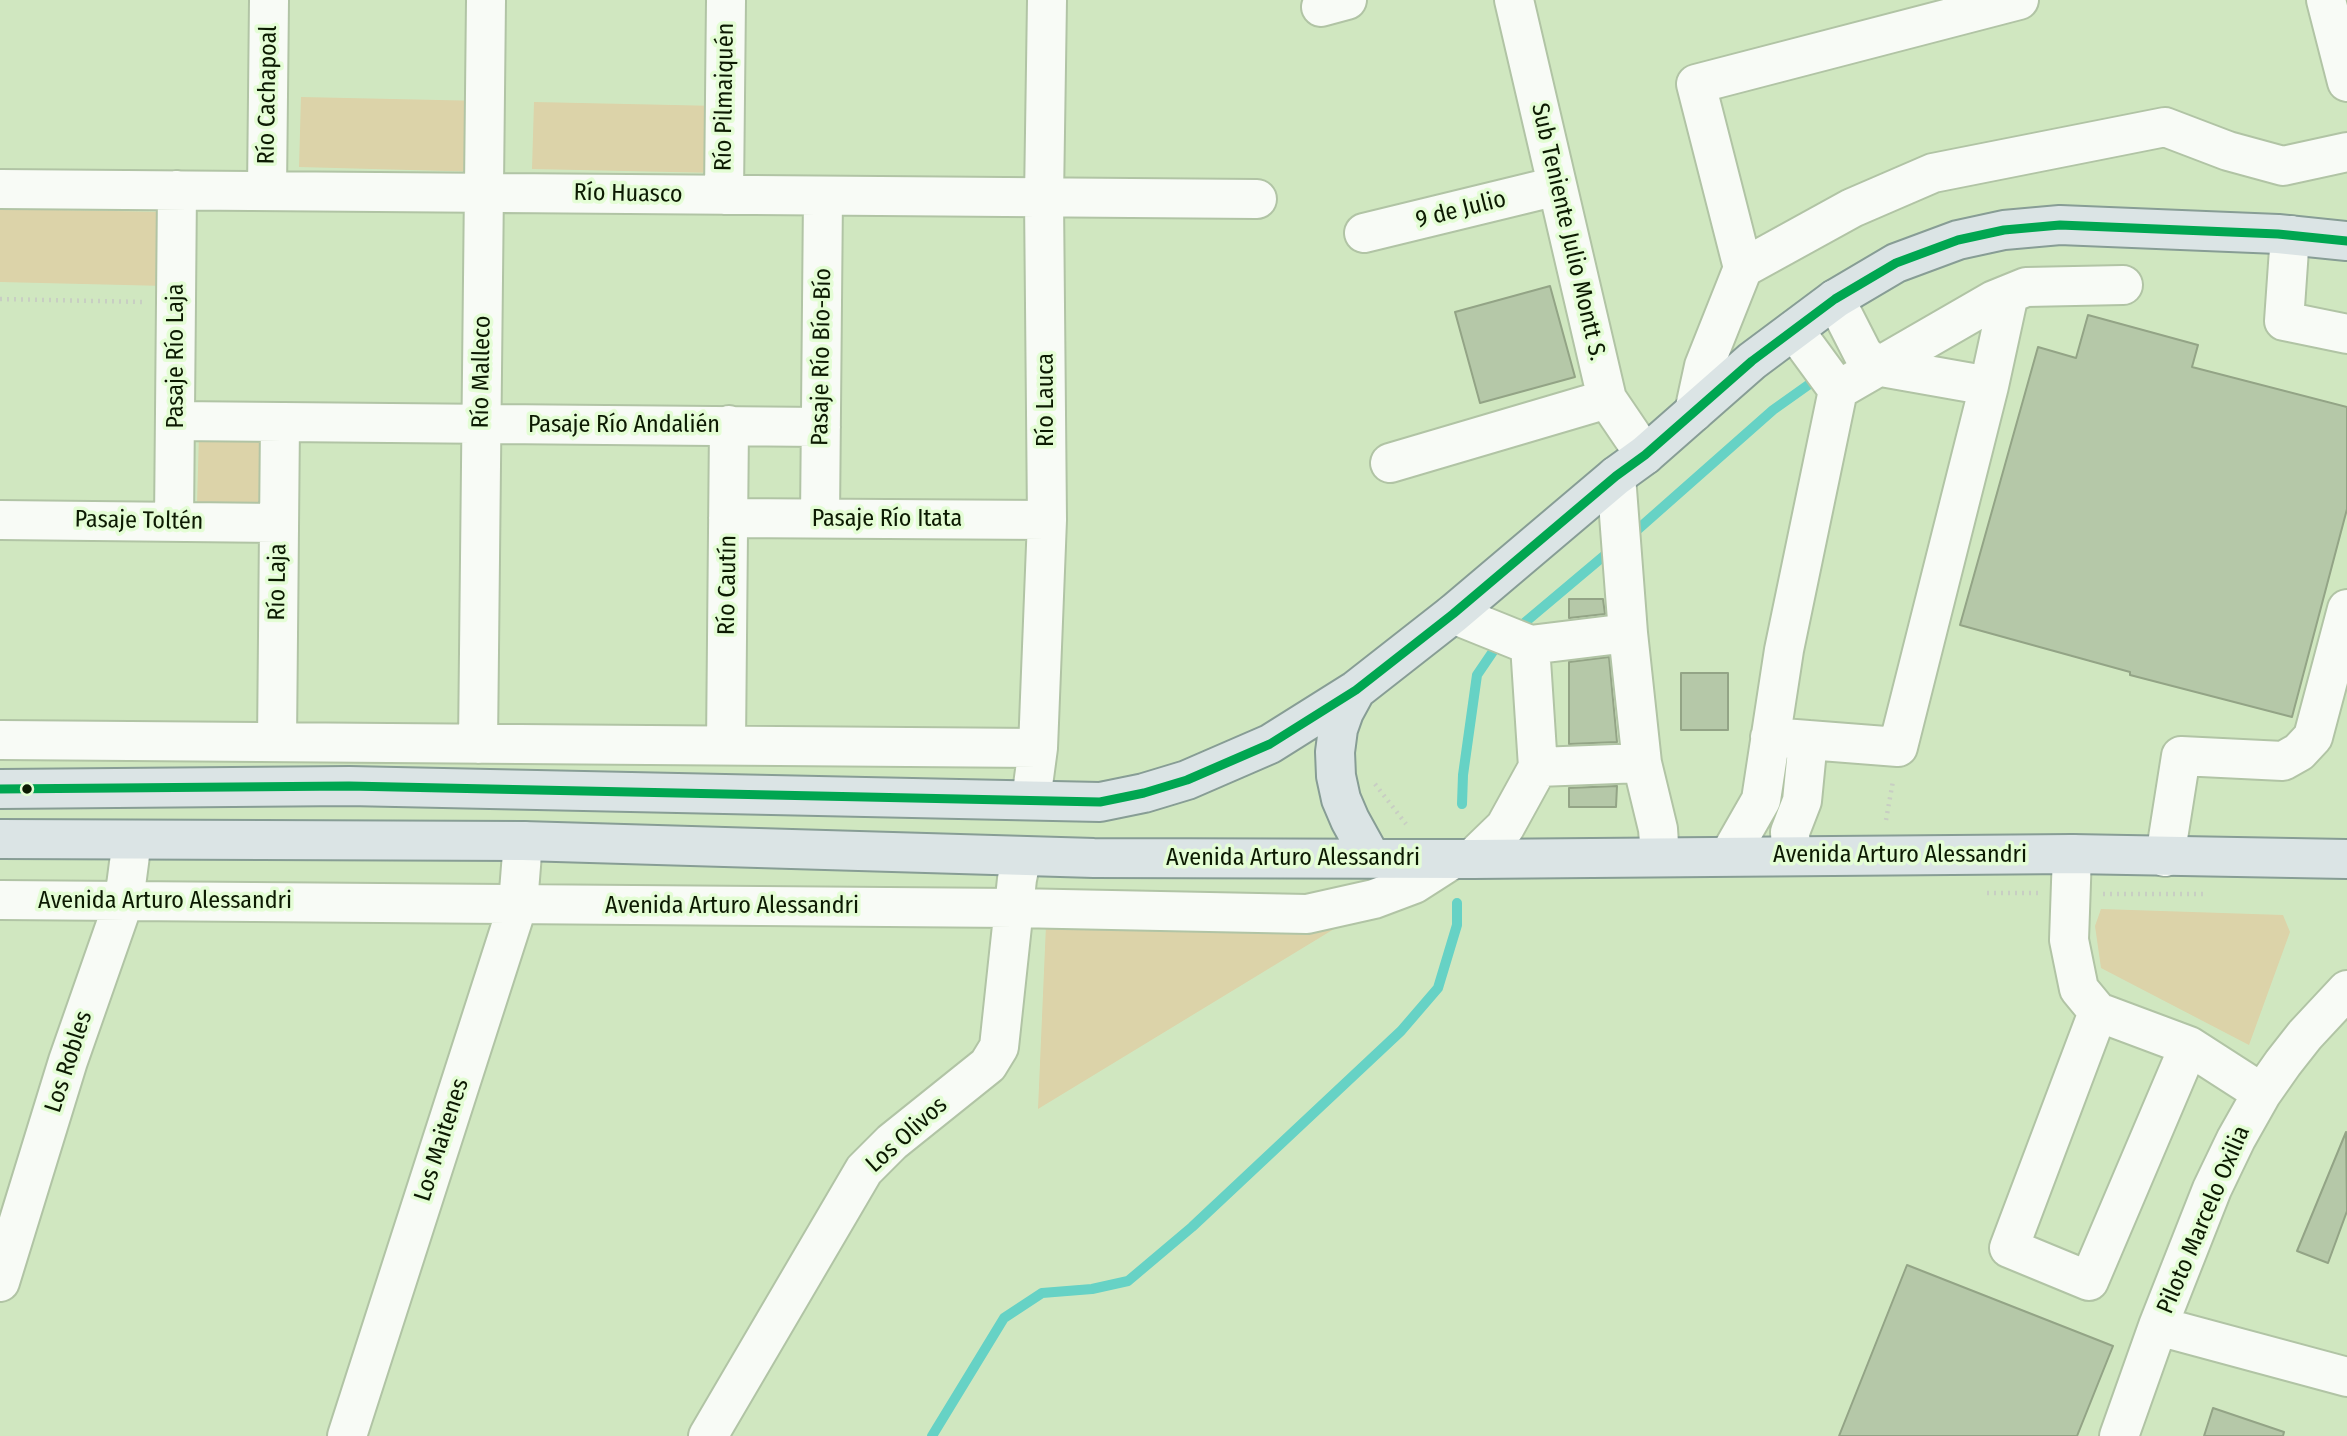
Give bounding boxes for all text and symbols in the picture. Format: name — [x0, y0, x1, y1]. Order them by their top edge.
street label: Río Pilmaiquén — [709, 23, 741, 171]
street label: Río Cachapoal — [252, 25, 284, 165]
street label: Sub Teniente Julio Montt S. — [1524, 101, 1612, 363]
street label: Río Huasco — [573, 179, 683, 209]
street label: 9 de Julio — [1413, 185, 1509, 235]
street label: Pasaje Río Bío-Bío — [806, 268, 838, 446]
street label: Pasaje Río Laja — [162, 283, 190, 429]
street label: Río Malleco — [467, 315, 497, 429]
street label: Río Lauca — [1032, 353, 1060, 447]
street label: Pasaje Río Andalién — [528, 411, 720, 439]
street label: Pasaje Toltén — [74, 505, 204, 537]
street label: Pasaje Río Itata — [812, 505, 962, 533]
street label: Río Cautín — [713, 535, 743, 635]
street label: Río Laja — [263, 543, 293, 621]
unlabelled marker — [20, 782, 34, 796]
street label: Avenida Arturo Alessandri — [1773, 841, 2027, 869]
street label: Avenida Arturo Alessandri — [1166, 844, 1420, 872]
street label: Avenida Arturo Alessandri — [38, 887, 292, 915]
street label: Avenida Arturo Alessandri — [605, 892, 859, 920]
street label: Los Robles — [39, 1008, 99, 1116]
street label: Los Maitenes — [409, 1075, 475, 1205]
street label: Los Olivos — [860, 1091, 954, 1179]
street label: Piloto Marcelo Oxilia — [2151, 1122, 2257, 1318]

